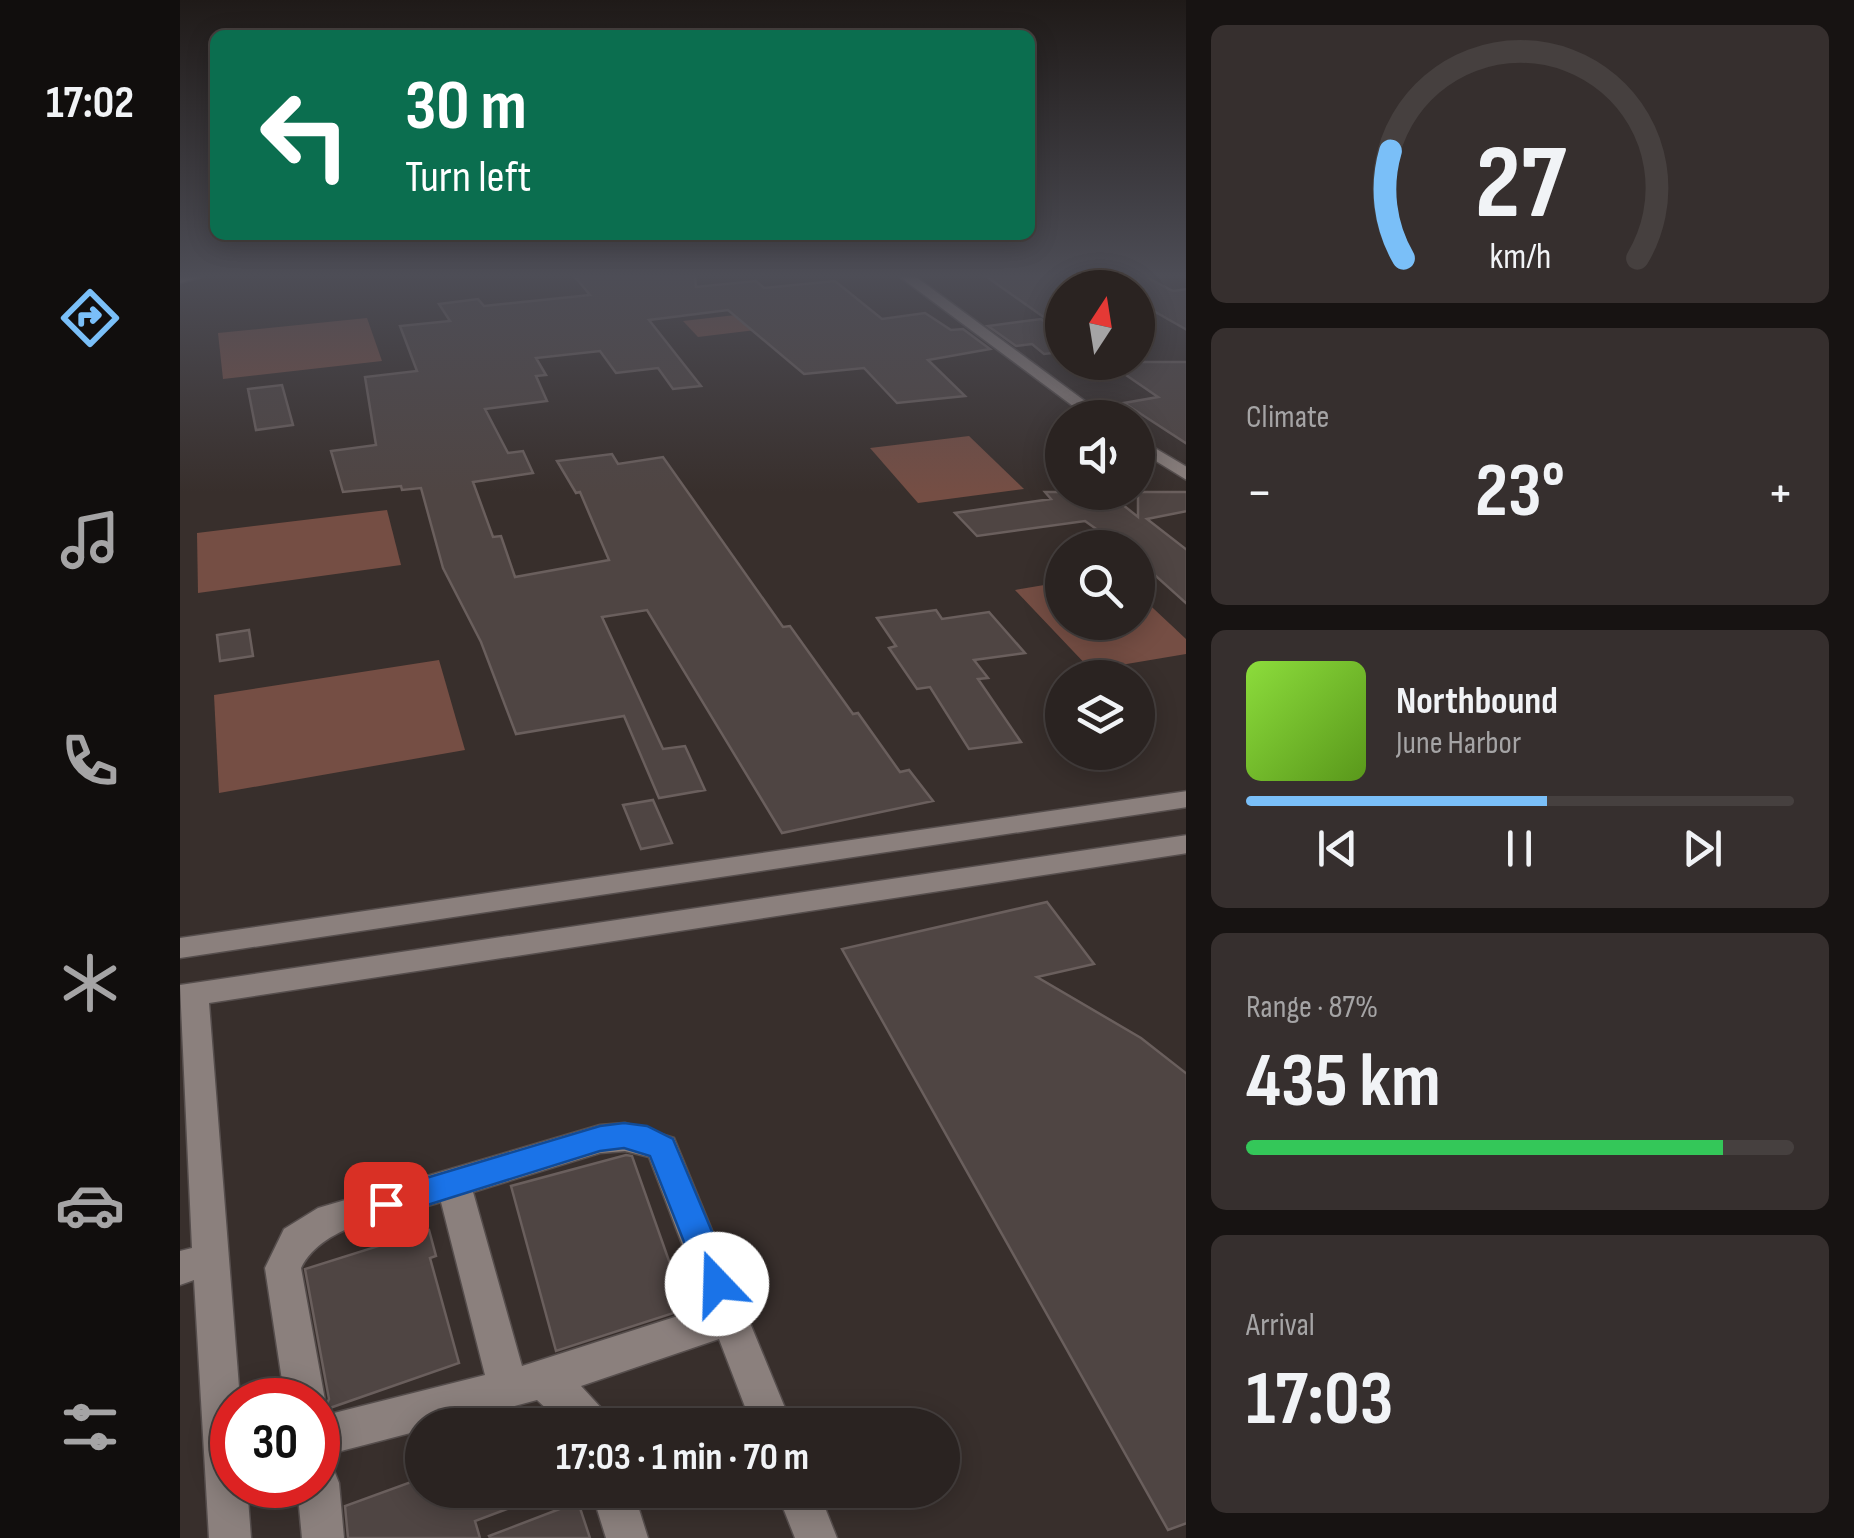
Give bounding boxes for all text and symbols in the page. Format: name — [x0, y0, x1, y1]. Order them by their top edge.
text: 30 m — [405, 65, 527, 149]
icon: left — [240, 70, 370, 200]
text: 17:02 — [46, 76, 134, 131]
text: 27 — [1475, 122, 1566, 247]
text: Turn left — [405, 150, 531, 205]
text: km/h — [1489, 236, 1551, 279]
north arrow — [1045, 270, 1155, 380]
map controls — [1045, 270, 1155, 770]
icon: directions — [55, 283, 125, 353]
text: Climate — [1246, 398, 1329, 437]
button: sound — [1045, 400, 1155, 510]
text: 23° — [1475, 447, 1565, 538]
text: − — [1246, 460, 1273, 527]
text: + — [1767, 460, 1794, 527]
icon: music — [55, 505, 125, 575]
button: search — [1045, 530, 1155, 640]
button: layers — [1045, 660, 1155, 770]
text: Northbound — [1396, 679, 1558, 724]
text: June Harbor — [1396, 724, 1521, 763]
icon: phone — [55, 726, 125, 796]
icon: previous — [1310, 821, 1365, 876]
icon: pause — [1492, 821, 1547, 876]
icon: next — [1675, 821, 1730, 876]
icon: climate — [55, 948, 125, 1018]
text: Range · 87% — [1246, 988, 1378, 1027]
text: 435 km — [1246, 1037, 1441, 1128]
pin — [344, 1162, 429, 1247]
icon: car — [55, 1170, 125, 1240]
icon: arrive — [359, 1177, 414, 1232]
position arrow — [665, 1232, 769, 1336]
text: Arrival — [1246, 1306, 1315, 1345]
text: 17:03 — [1246, 1355, 1393, 1446]
speed limit sign: 30 — [210, 1378, 340, 1508]
icon: filters — [55, 1392, 125, 1462]
text: 17:03 · 1 min · 70 m — [556, 1435, 809, 1480]

